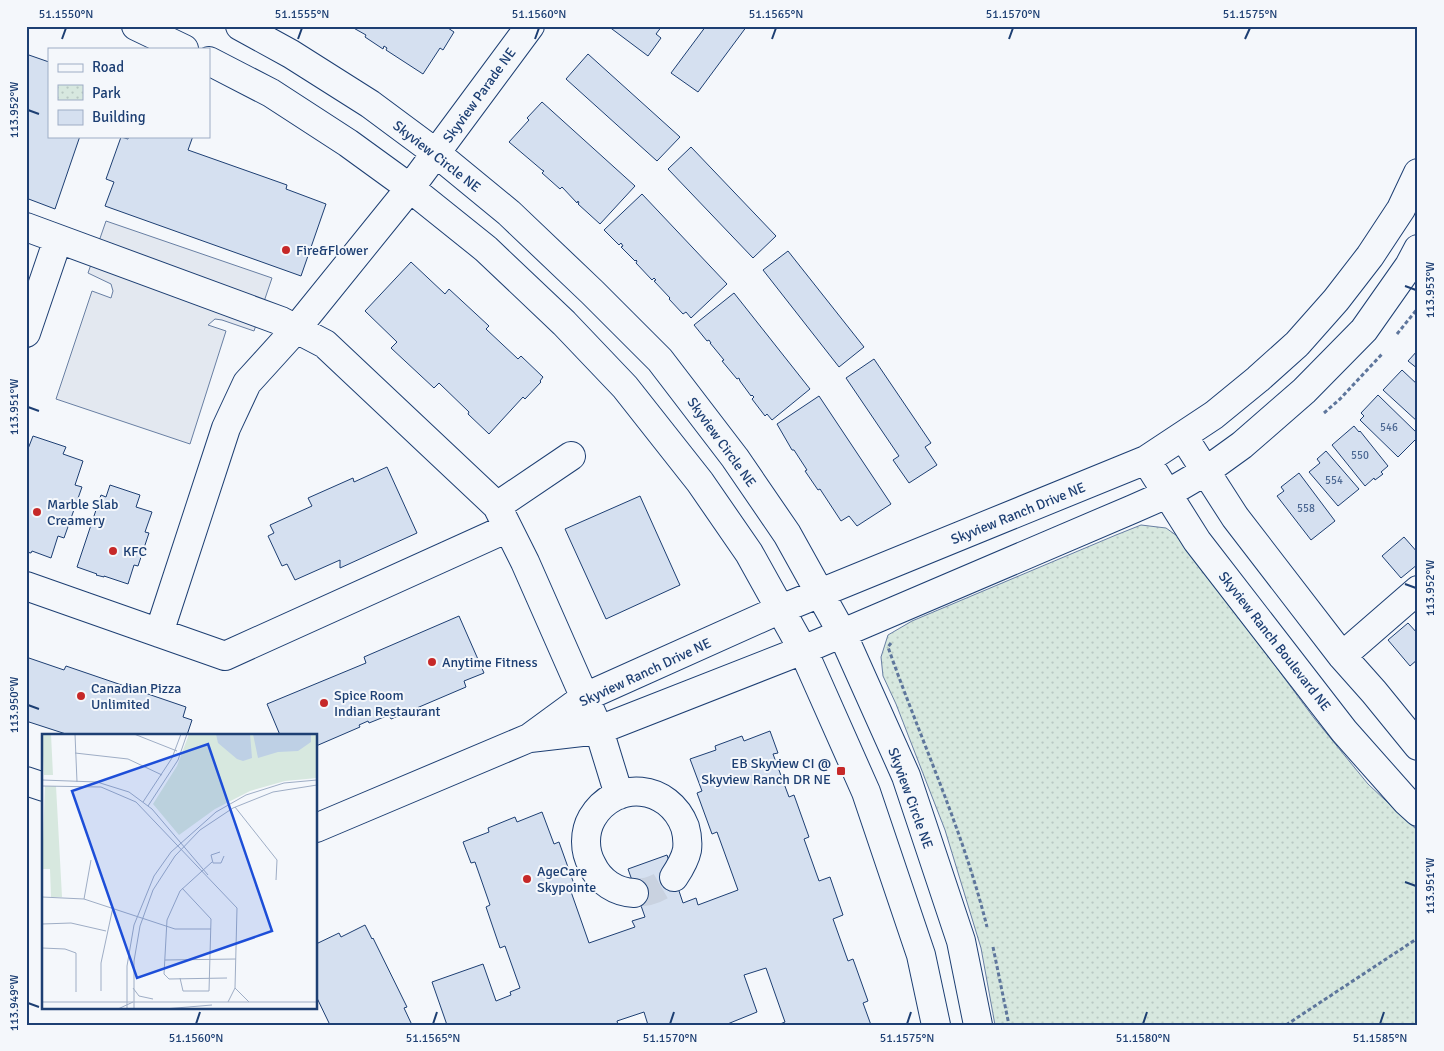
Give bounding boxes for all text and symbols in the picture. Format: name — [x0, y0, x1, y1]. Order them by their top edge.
text: 51.1550°N — [39, 7, 93, 22]
text: 51.1555°N — [275, 7, 329, 22]
text: 51.1560°N — [512, 7, 566, 22]
text: 51.1565°N — [749, 7, 803, 22]
text: 51.1570°N — [986, 7, 1040, 22]
text: 51.1575°N — [1223, 7, 1277, 22]
street label: Skyview Parade NE — [439, 44, 520, 146]
legend — [48, 48, 210, 138]
text: Road — [92, 58, 124, 76]
text: 113.952°W — [7, 82, 22, 138]
text: Park — [92, 84, 121, 102]
text: Building — [92, 108, 146, 126]
street label: Skyview Circle NE — [389, 117, 484, 196]
place label: Fire&Flower — [296, 242, 369, 259]
marker: Fire&Flower — [280, 244, 292, 256]
text: 113.953°W — [1423, 262, 1438, 318]
text: 113.951°W — [7, 379, 22, 435]
street label: Skyview Circle NE — [683, 394, 760, 490]
house number: 546 — [1380, 421, 1398, 434]
house number: 550 — [1351, 449, 1369, 462]
house number: 554 — [1325, 474, 1343, 487]
street label: Skyview Ranch Drive NE — [948, 479, 1088, 548]
place label: Marble Slab Creamery — [47, 496, 118, 529]
house number: 558 — [1297, 502, 1315, 515]
marker: Marble Slab Creamery — [31, 506, 43, 518]
place label: KFC — [123, 543, 147, 560]
marker: KFC — [107, 545, 119, 557]
text: 113.952°W — [1423, 560, 1438, 616]
street label: Skyview Ranch Boulevard NE — [1215, 568, 1334, 714]
street label: Skyview Ranch Drive NE — [577, 634, 714, 710]
place label: Anytime Fitness — [442, 654, 538, 671]
marker: Anytime Fitness — [426, 656, 438, 668]
text: 113.950°W — [7, 677, 22, 733]
place label: Canadian Pizza Unlimited — [91, 680, 181, 713]
place label: Spice Room Indian Restaurant — [334, 687, 441, 720]
marker: Canadian Pizza Unlimited — [75, 690, 87, 702]
marker: Spice Room Indian Restaurant — [318, 697, 330, 709]
inset map — [42, 734, 318, 1008]
street label: Skyview Circle NE — [884, 745, 937, 851]
place label: EB Skyview CI @ Skyview Ranch DR NE — [701, 755, 831, 788]
marker: EB Skyview CI @ Skyview Ranch DR NE — [835, 765, 847, 777]
text: 113.951°W — [1423, 858, 1438, 914]
place label: AgeCare Skypointe — [537, 863, 596, 896]
marker: AgeCare Skypointe — [521, 873, 533, 885]
text: 113.949°W — [7, 975, 22, 1031]
text: 51.1560°N — [169, 1031, 223, 1046]
text: 51.1565°N — [406, 1031, 460, 1046]
text: 51.1570°N — [643, 1031, 697, 1046]
text: 51.1575°N — [880, 1031, 934, 1046]
text: 51.1580°N — [1116, 1031, 1170, 1046]
text: 51.1585°N — [1353, 1031, 1407, 1046]

